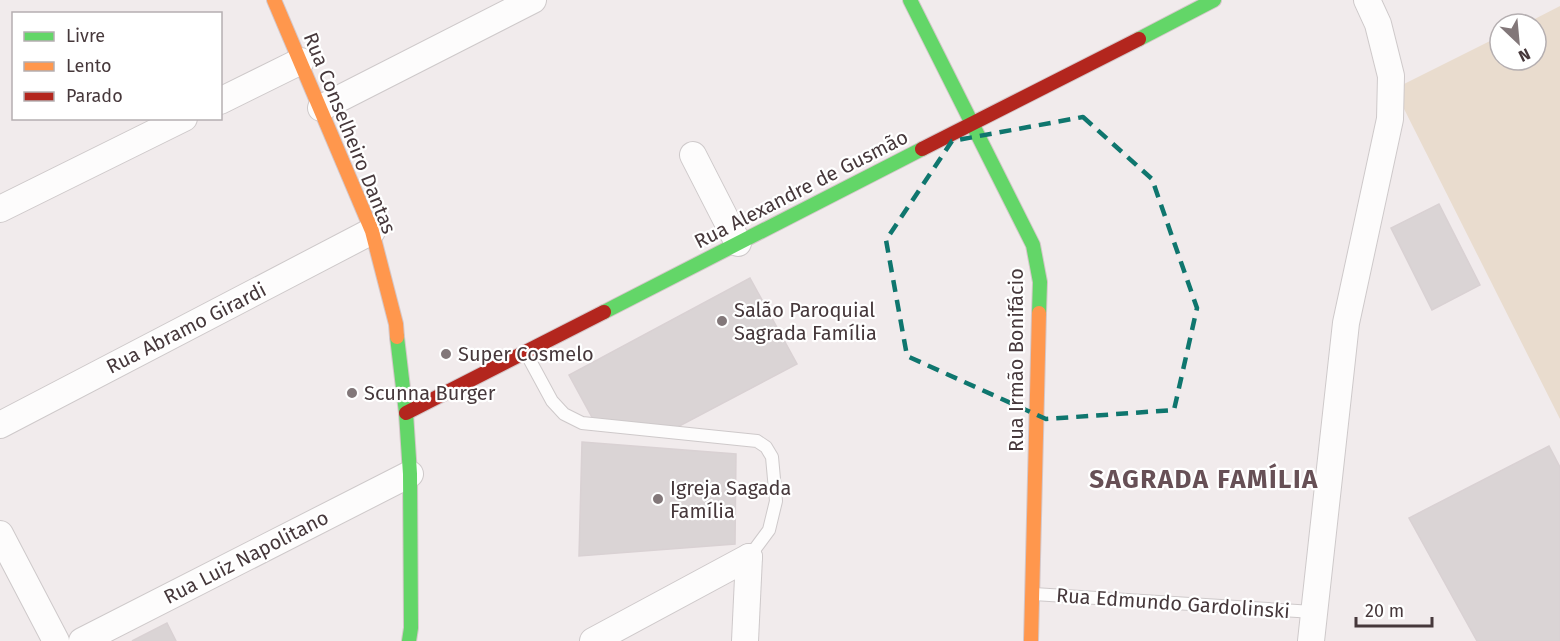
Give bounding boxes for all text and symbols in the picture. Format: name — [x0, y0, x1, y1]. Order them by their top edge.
legend — [12, 12, 222, 120]
north arrow — [1488, 12, 1548, 72]
text: Livre — [66, 25, 105, 47]
street label: Rua Conselheiro Dantas — [299, 29, 401, 237]
text: N — [1515, 44, 1533, 66]
text: Lento — [66, 55, 112, 77]
text: Parado — [66, 85, 123, 107]
street label: Rua Alexandre de Gusmão — [690, 125, 912, 253]
street label: Rua Irmão Bonifácio — [1004, 268, 1028, 452]
street label: Rua Abramo Girardi — [102, 277, 270, 379]
place label: Salão Paroquial Sagrada Família — [734, 298, 877, 345]
marker: Salão Paroquial Sagrada Família — [715, 314, 729, 328]
place label: Super Cosmelo — [458, 342, 594, 366]
marker: Super Cosmelo — [439, 347, 453, 361]
place label: Scunna Burger — [364, 381, 496, 405]
marker: Scunna Burger — [345, 386, 359, 400]
district label: SAGRADA FAMÍLIA — [1089, 463, 1319, 495]
place label: Igreja Sagada Família — [670, 476, 791, 523]
marker: Igreja Sagada Família — [651, 492, 665, 506]
street label: Rua Luiz Napolitano — [160, 505, 332, 609]
street label: Rua Edmundo Gardolinski — [1055, 583, 1291, 623]
scale bar — [1356, 590, 1432, 628]
text: 20 m — [1365, 600, 1404, 622]

